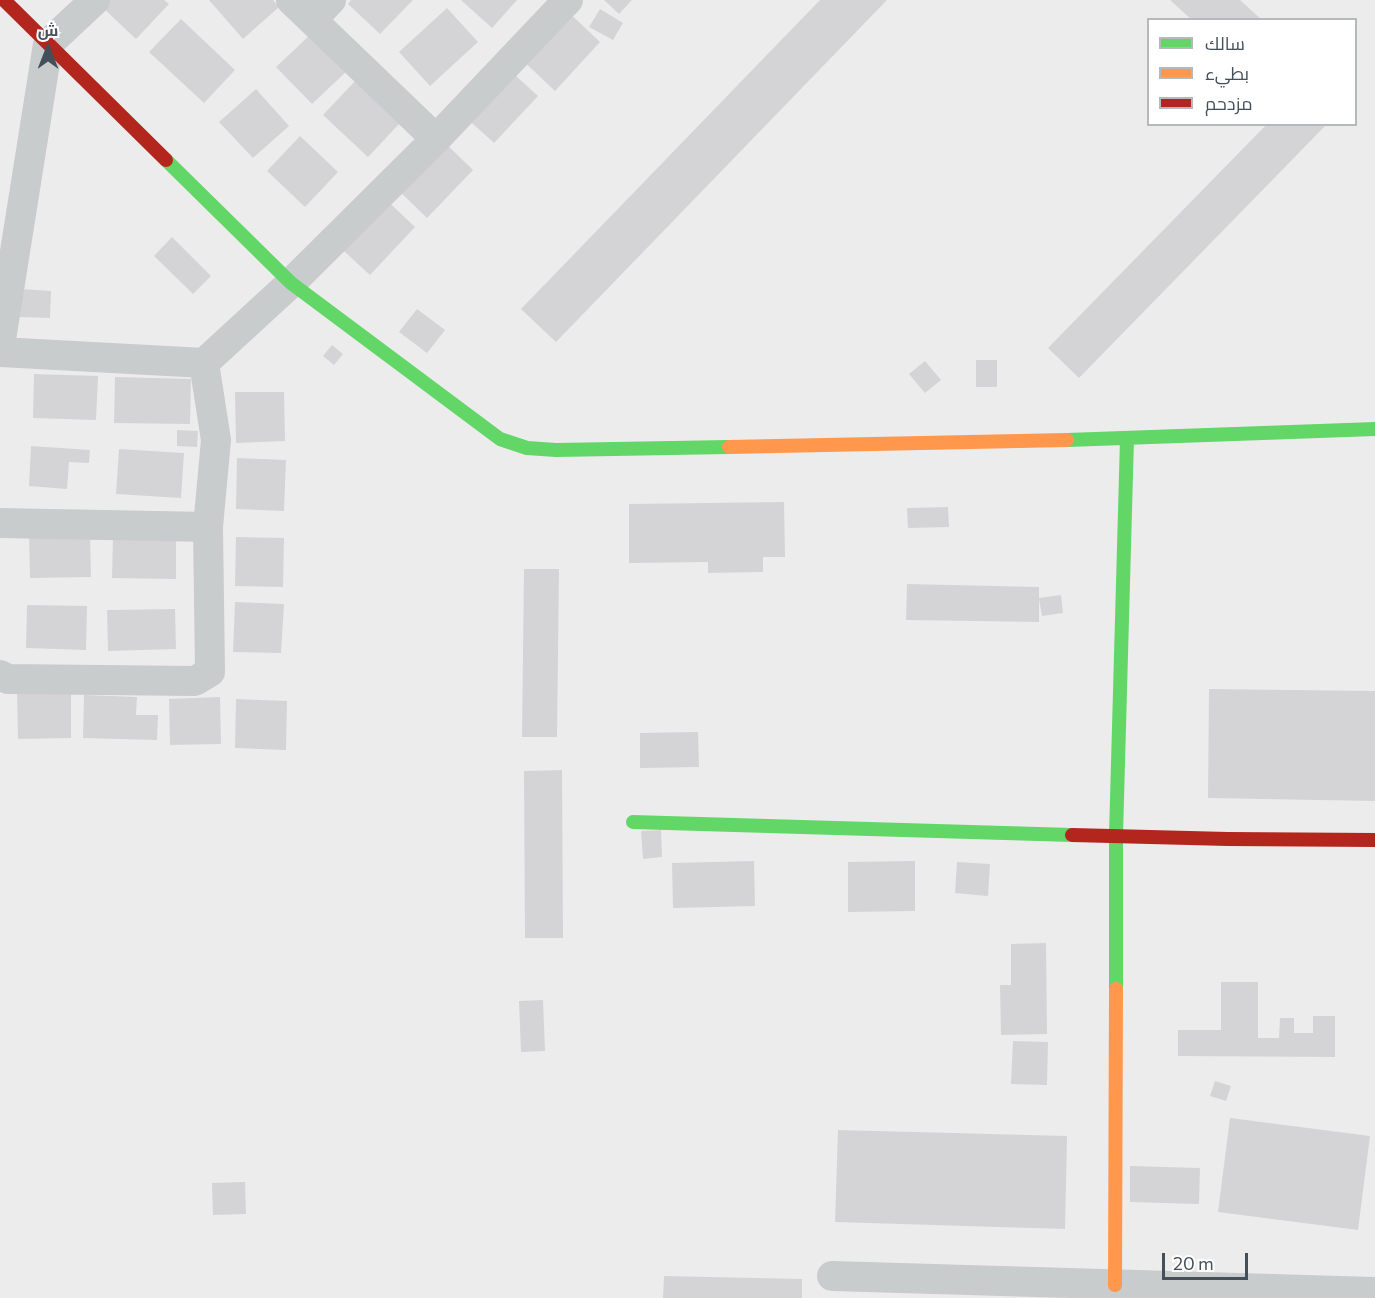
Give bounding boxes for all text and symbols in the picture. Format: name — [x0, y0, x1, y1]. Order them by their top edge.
north arrow — [18, 18, 78, 78]
legend — [1147, 18, 1357, 126]
text: ش — [38, 20, 58, 39]
text: سالك — [1205, 32, 1245, 54]
text: بطيء — [1205, 62, 1249, 84]
text: مزدحم — [1205, 92, 1253, 114]
scale bar — [1165, 1241, 1250, 1279]
text: 20 m — [1173, 1252, 1214, 1274]

